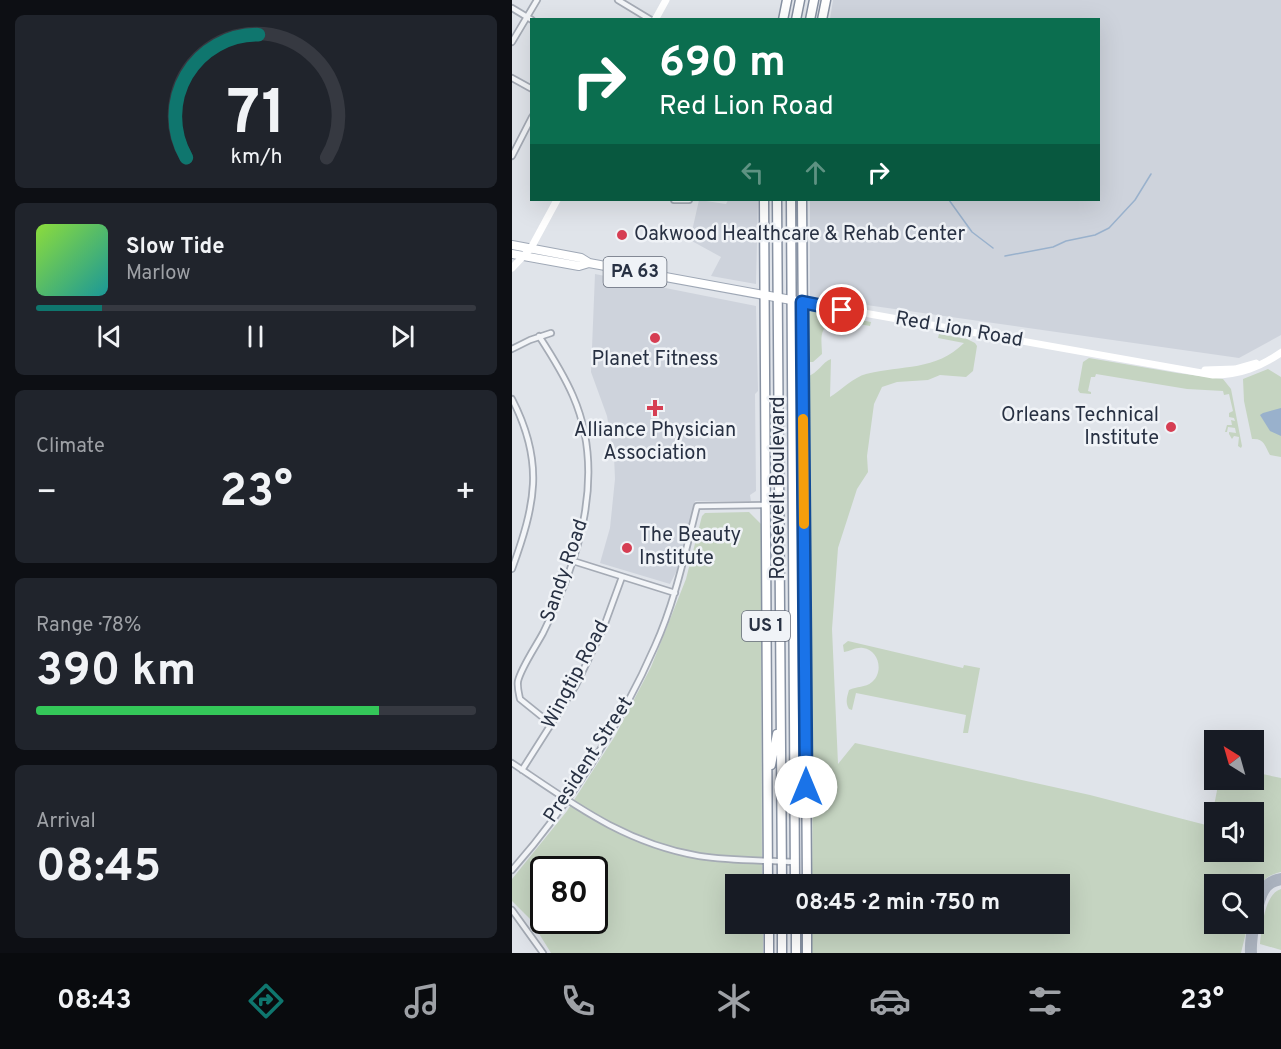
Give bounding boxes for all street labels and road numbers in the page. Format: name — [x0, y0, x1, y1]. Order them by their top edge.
road number: PA 63 — [604, 257, 666, 287]
street label: Red Lion Road — [893, 306, 1025, 354]
street label: Roosevelt Boulevard — [766, 396, 792, 580]
street label: Sandy Road — [535, 516, 595, 626]
road number: US 1 — [742, 611, 790, 641]
street label: Wingtip Road — [537, 616, 615, 734]
street label: President Street — [539, 692, 639, 828]

